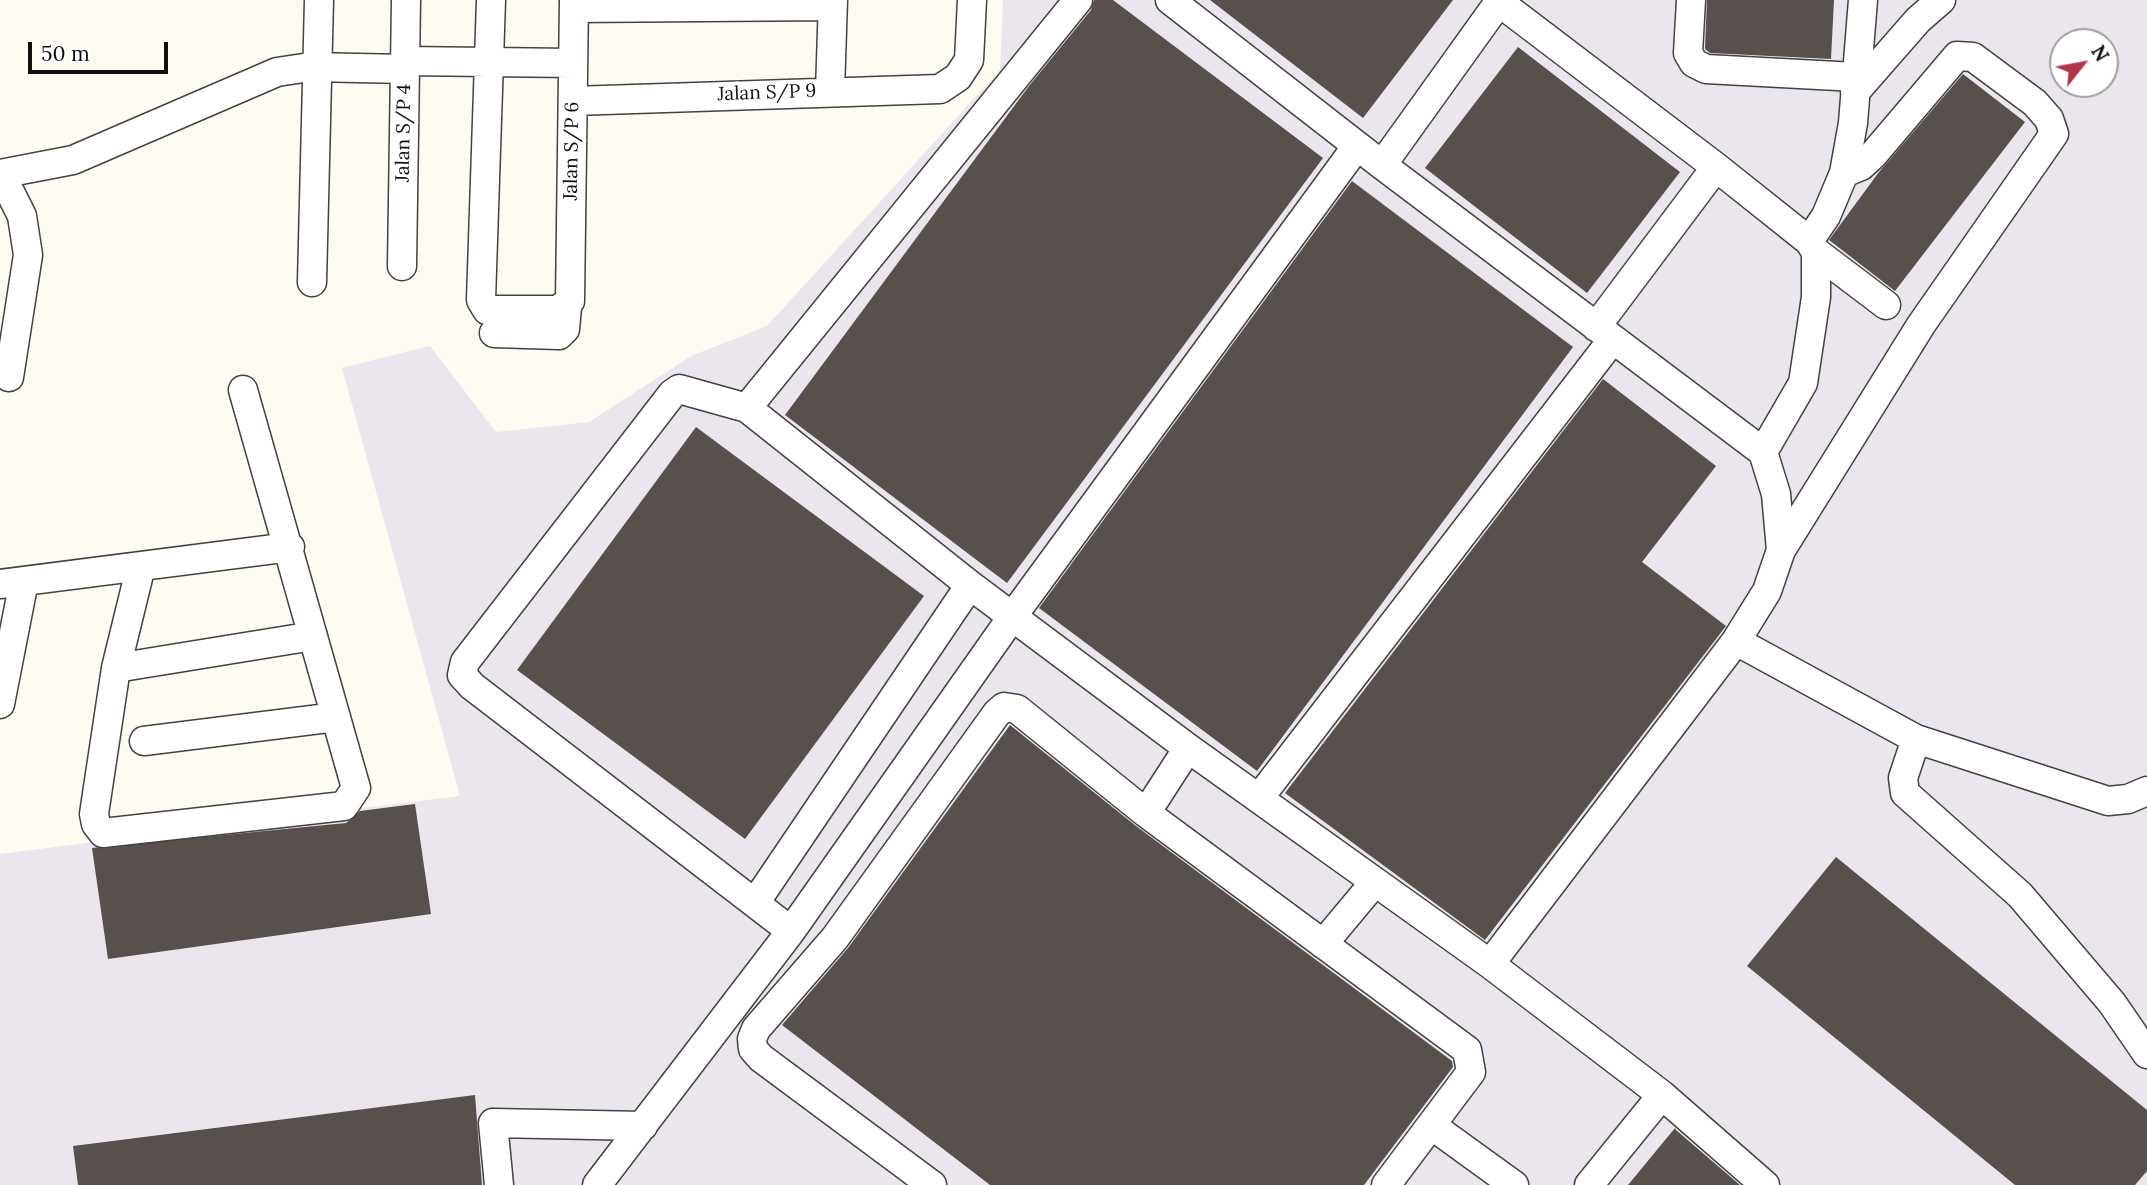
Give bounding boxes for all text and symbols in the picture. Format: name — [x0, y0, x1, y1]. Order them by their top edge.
scale bar — [32, 28, 172, 72]
north arrow — [2049, 28, 2119, 98]
text: 50 m — [41, 40, 90, 67]
text: N — [2086, 41, 2114, 66]
street label: Jalan S/P 9 — [717, 80, 817, 106]
street label: Jalan S/P 4 — [392, 84, 416, 182]
street label: Jalan S/P 6 — [560, 101, 584, 201]

